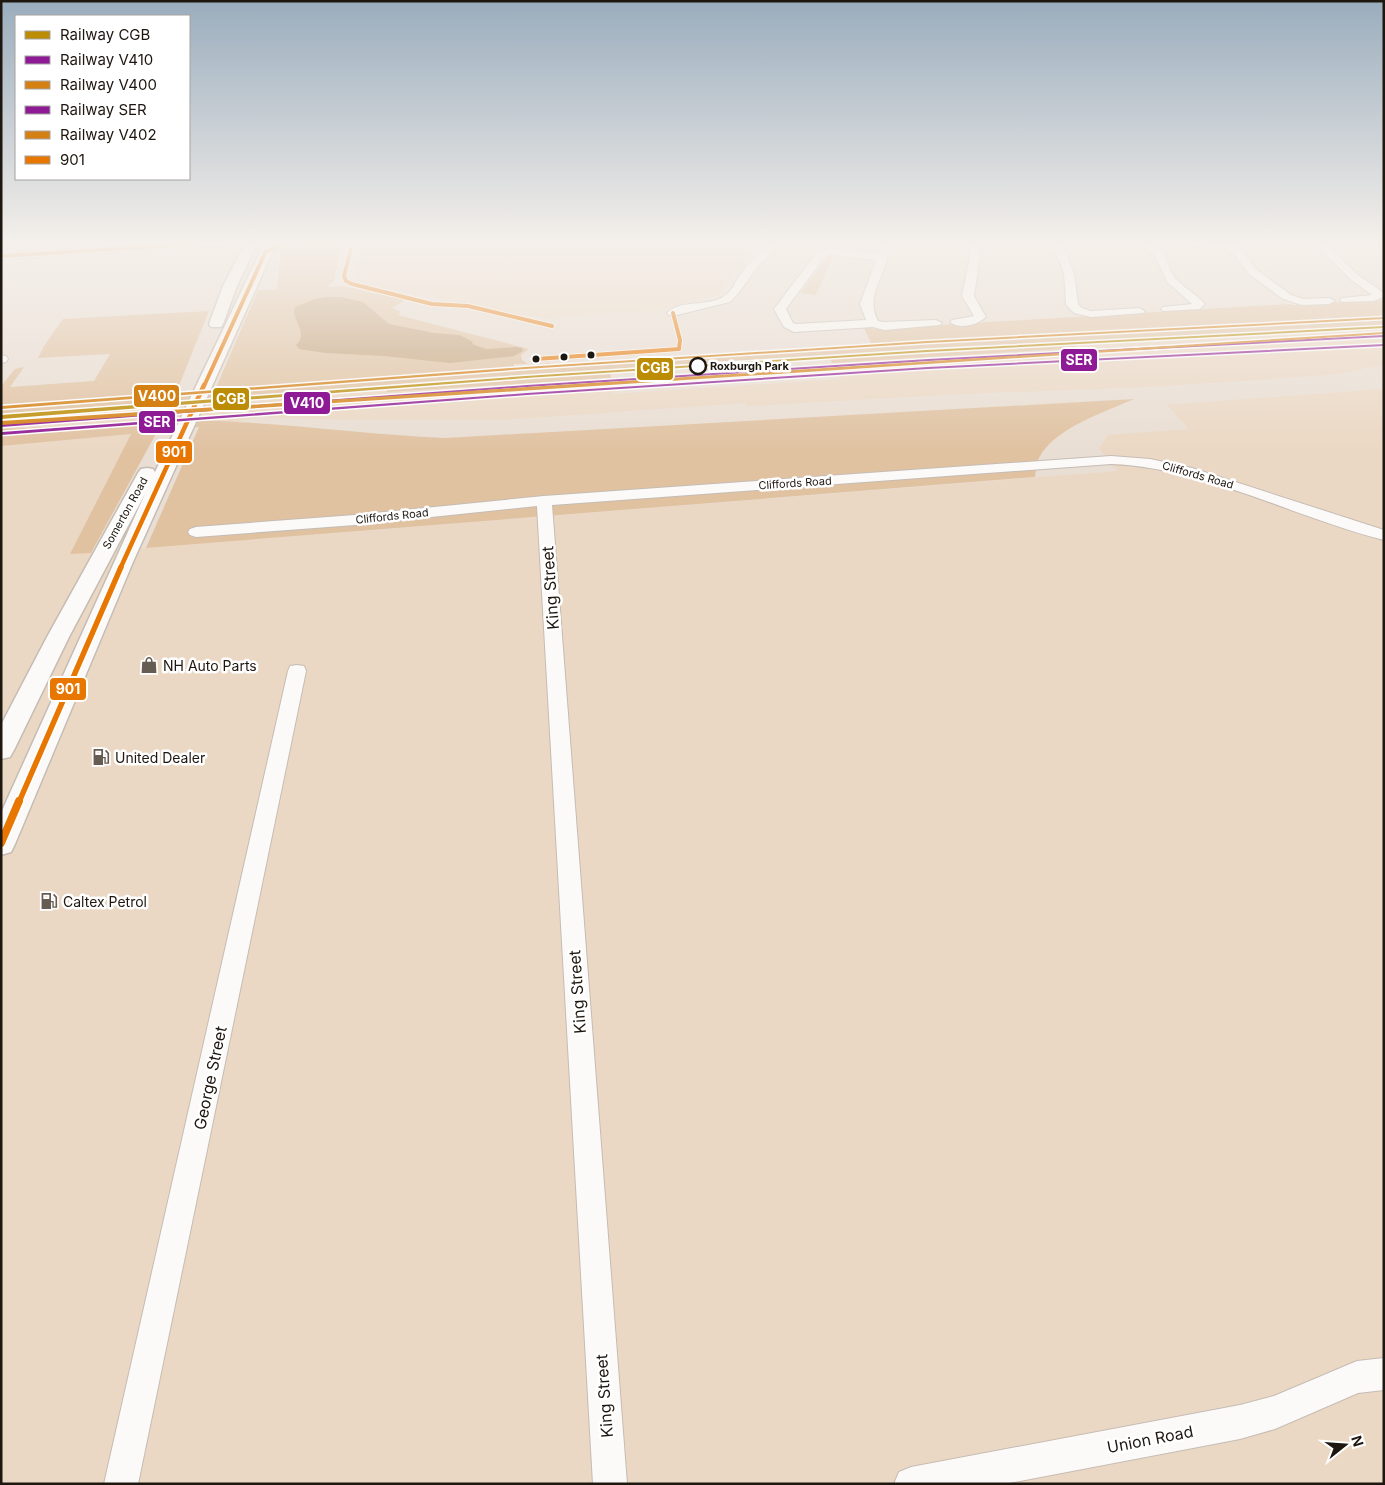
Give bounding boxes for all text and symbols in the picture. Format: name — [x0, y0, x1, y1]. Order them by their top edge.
legend — [15, 15, 190, 180]
text: Railway CGB — [60, 25, 150, 44]
text: Railway V410 — [60, 50, 153, 69]
text: Railway V400 — [60, 75, 157, 94]
text: Railway SER — [60, 100, 147, 119]
text: Railway V402 — [60, 125, 157, 144]
text: 901 — [60, 150, 85, 169]
line badge: SER — [1060, 348, 1098, 372]
unlabelled marker — [586, 350, 596, 360]
text: SER — [1066, 351, 1092, 368]
unlabelled marker — [559, 352, 569, 362]
unlabelled marker — [531, 354, 541, 364]
line badge: CGB — [636, 357, 674, 381]
marker: Roxburgh Park — [689, 357, 707, 375]
text: CGB — [640, 359, 670, 376]
place label: Roxburgh Park — [710, 359, 789, 373]
line badge: V400 — [133, 384, 180, 408]
text: V400 — [138, 387, 176, 404]
line badge: CGB — [212, 387, 250, 411]
text: CGB — [216, 390, 246, 407]
line badge: V410 — [283, 391, 331, 415]
text: V410 — [290, 394, 324, 411]
line badge: SER — [138, 410, 176, 434]
text: SER — [144, 413, 170, 430]
line badge: 901 — [155, 440, 193, 464]
text: 901 — [162, 443, 186, 460]
street label: Cliffords Road — [1161, 458, 1235, 492]
street label: Cliffords Road — [758, 473, 832, 493]
street label: Somerton Road — [99, 475, 151, 551]
street label: Cliffords Road — [355, 505, 429, 527]
street label: King Street — [537, 546, 563, 630]
shop icon: NH Auto Parts — [139, 655, 159, 675]
place label: NH Auto Parts — [163, 657, 257, 674]
line badge: 901 — [49, 677, 87, 701]
text: 901 — [56, 680, 80, 697]
fuel station icon: United Dealer — [91, 747, 111, 767]
place label: United Dealer — [115, 749, 205, 766]
fuel station icon: Caltex Petrol — [39, 891, 59, 911]
place label: Caltex Petrol — [63, 893, 147, 910]
street label: King Street — [564, 950, 590, 1034]
street label: George Street — [189, 1024, 231, 1132]
street label: King Street — [591, 1354, 617, 1438]
north arrow — [1320, 1420, 1370, 1470]
street label: Union Road — [1105, 1421, 1195, 1457]
text: N — [1348, 1433, 1368, 1449]

